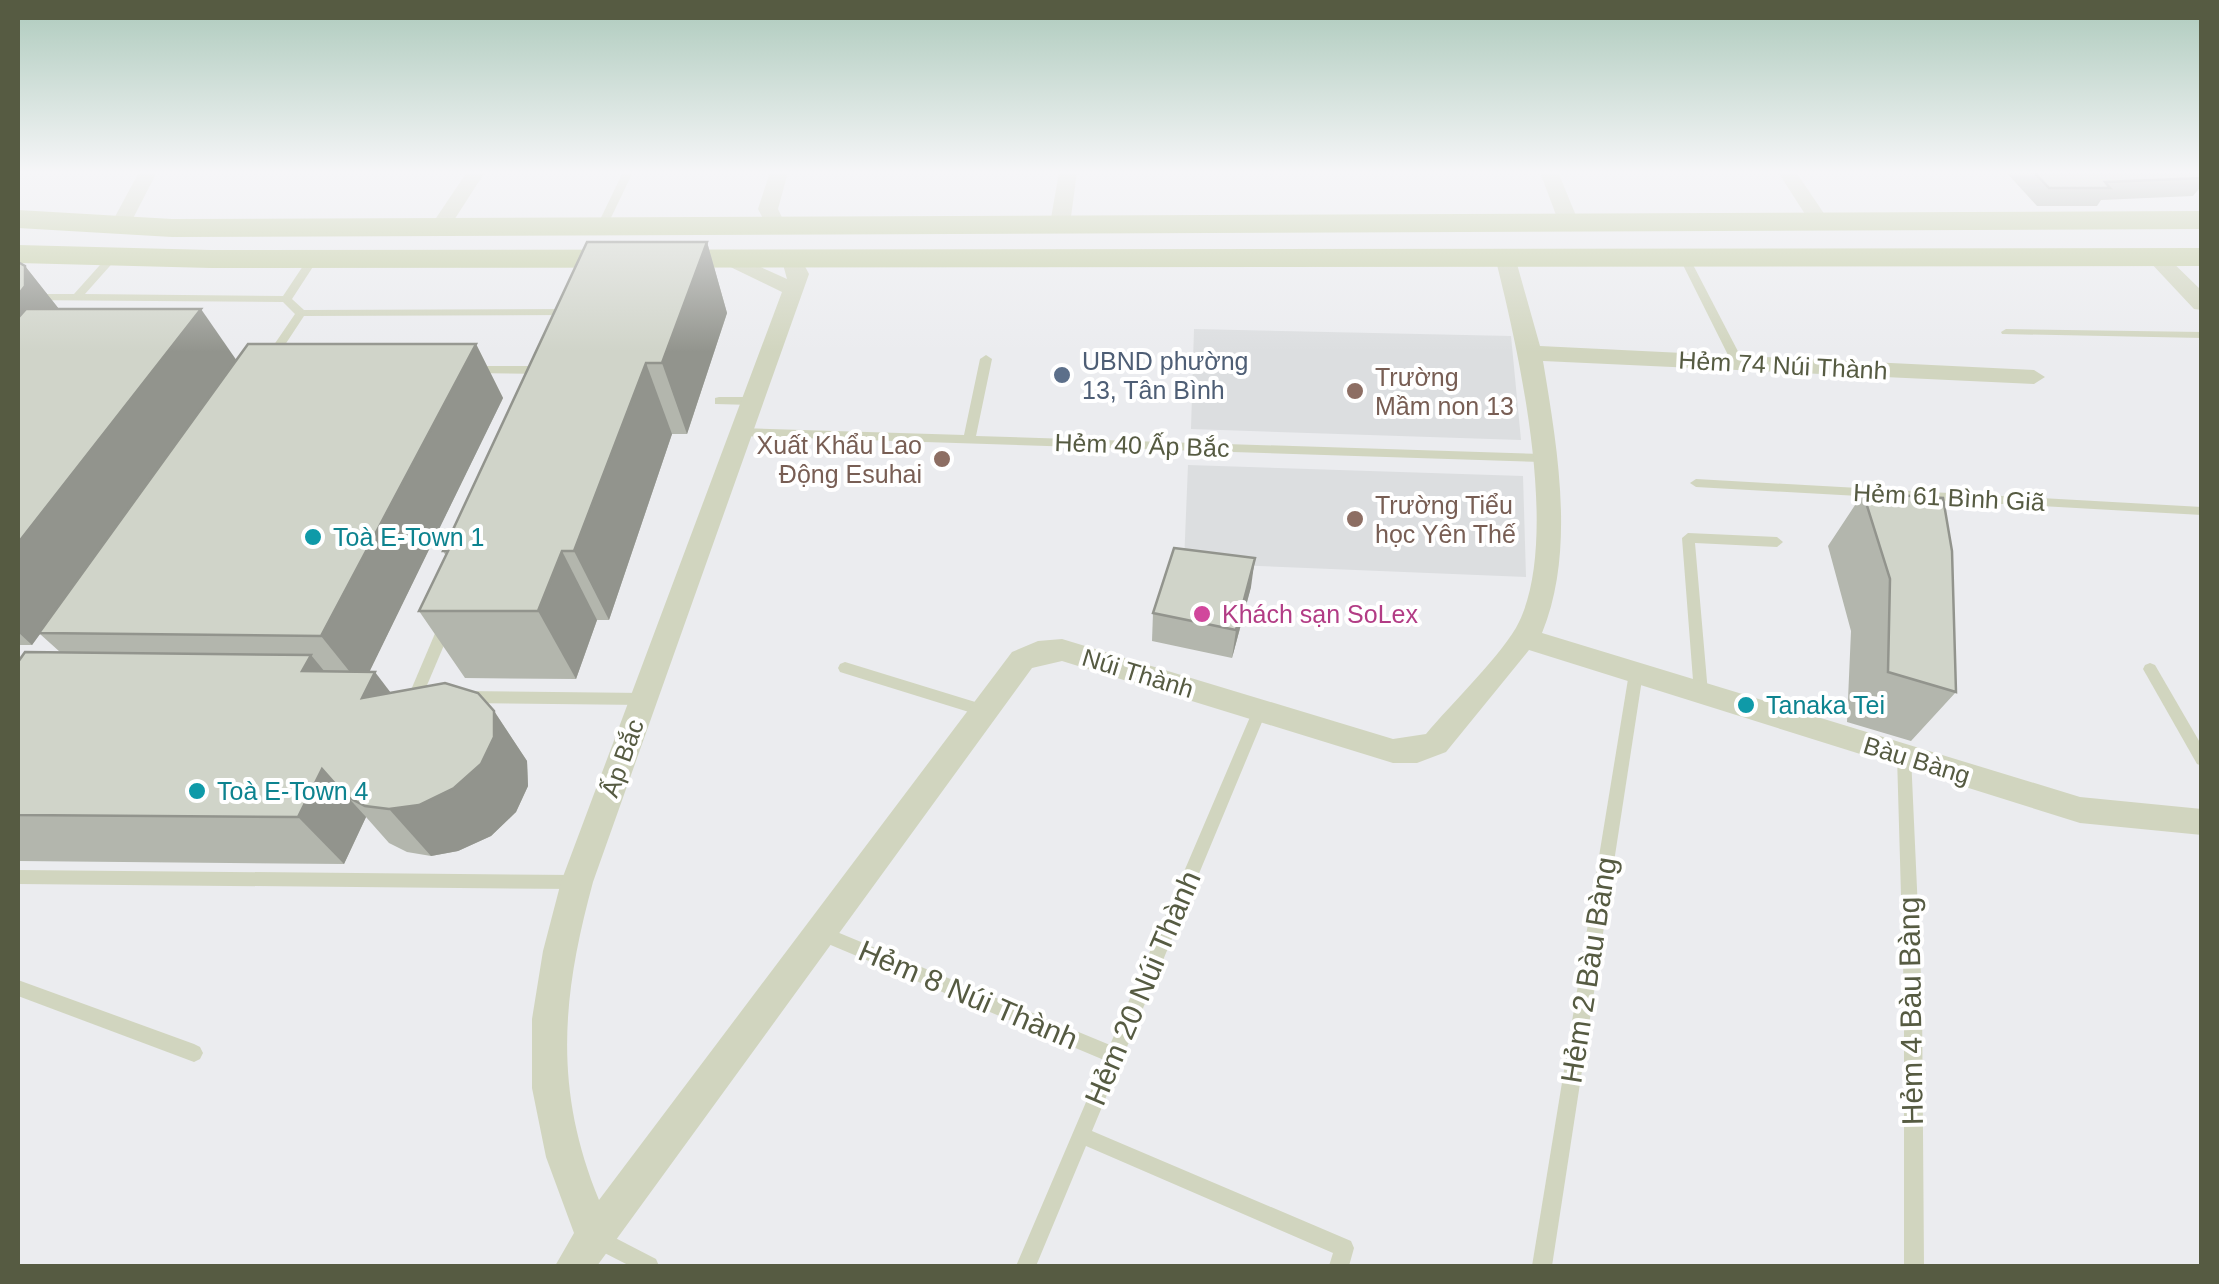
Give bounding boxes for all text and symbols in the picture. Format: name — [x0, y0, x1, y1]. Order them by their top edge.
street label: Hẻm 74 Núi Thành — [1678, 346, 1888, 384]
place label: UBND phường 13, Tân Bình — [1082, 347, 1249, 404]
place label: Trường Mầm non 13 — [1375, 363, 1514, 420]
marker: UBND phường 13, Tân Bình — [1051, 364, 1073, 386]
marker: Trường Mầm non 13 — [1344, 380, 1366, 402]
street label: Hẻm 40 Ấp Bắc — [1054, 428, 1230, 462]
place label: Xuất Khẩu Lao Động Esuhai — [757, 431, 922, 488]
marker: Xuất Khẩu Lao Động Esuhai — [931, 448, 953, 470]
street label: Hẻm 61 Bình Giã — [1853, 478, 2046, 516]
place label: Trường Tiểu học Yên Thế — [1375, 491, 1516, 548]
marker: Trường Tiểu học Yên Thế — [1344, 508, 1366, 530]
place label: Toà E-Town 1 — [333, 523, 484, 551]
marker: Toà E-Town 1 — [302, 526, 324, 548]
place label: Khách sạn SoLex — [1222, 600, 1418, 628]
marker: Khách sạn SoLex — [1191, 603, 1213, 625]
street label: Núi Thành — [1079, 643, 1197, 703]
place label: Tanaka Tei — [1766, 691, 1885, 719]
marker: Tanaka Tei — [1735, 694, 1757, 716]
street label: Ấp Bắc — [595, 715, 649, 801]
street label: Bàu Bàng — [1860, 731, 1974, 789]
place label: Toà E-Town 4 — [217, 777, 369, 805]
marker: Toà E-Town 4 — [186, 780, 208, 802]
street label: Hẻm 2 Bàu Bàng — [1554, 855, 1623, 1085]
street label: Hẻm 20 Núi Thành — [1078, 866, 1207, 1110]
street label: Hẻm 4 Bàu Bàng — [1892, 896, 1929, 1126]
street label: Hẻm 8 Núi Thành — [854, 934, 1083, 1056]

